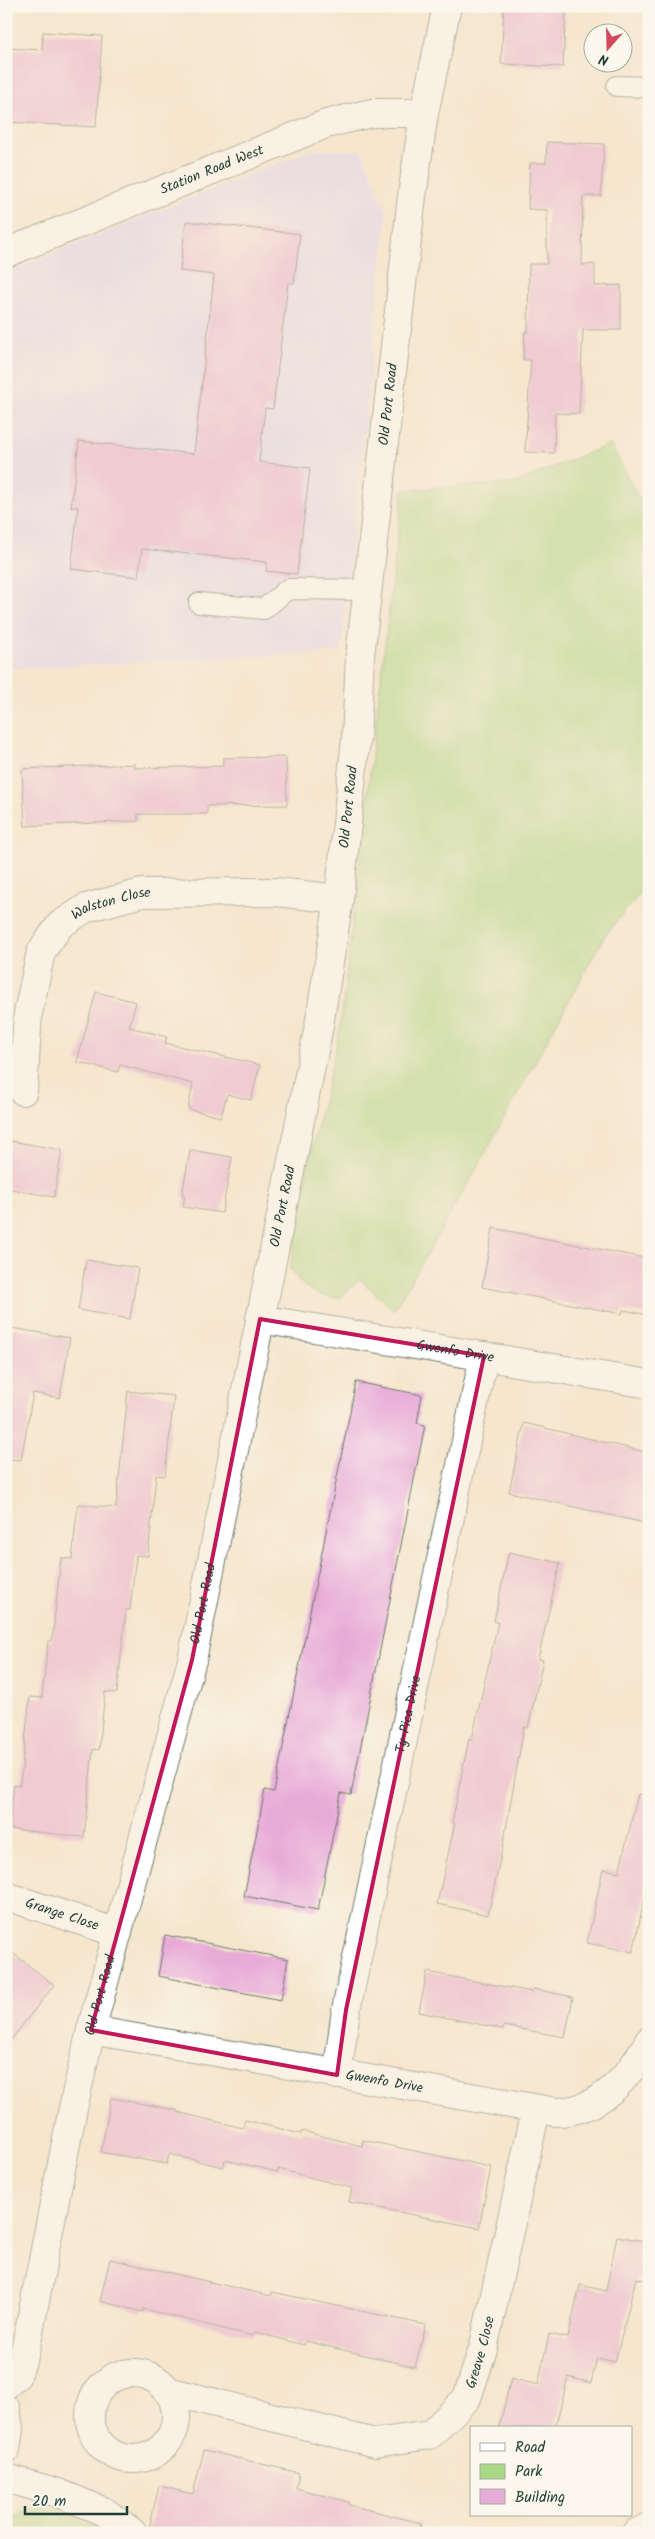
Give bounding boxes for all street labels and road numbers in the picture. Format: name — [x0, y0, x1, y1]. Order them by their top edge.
street label: Station Road West — [157, 139, 268, 201]
street label: Old Port Road — [373, 361, 404, 446]
street label: Old Port Road — [333, 764, 364, 849]
street label: Walston Close — [67, 882, 151, 926]
street label: Old Port Road — [264, 1163, 302, 1249]
street label: Gwenfo Drive — [415, 1334, 496, 1369]
street label: Old Port Road — [184, 1560, 222, 1646]
street label: Ty-Pica Drive — [389, 1672, 428, 1755]
street label: Grange Close — [22, 1892, 102, 1937]
street label: Old Port Road — [79, 1952, 122, 2038]
street label: Gwenfo Drive — [344, 2064, 426, 2100]
street label: Greave Close — [460, 2313, 501, 2391]

